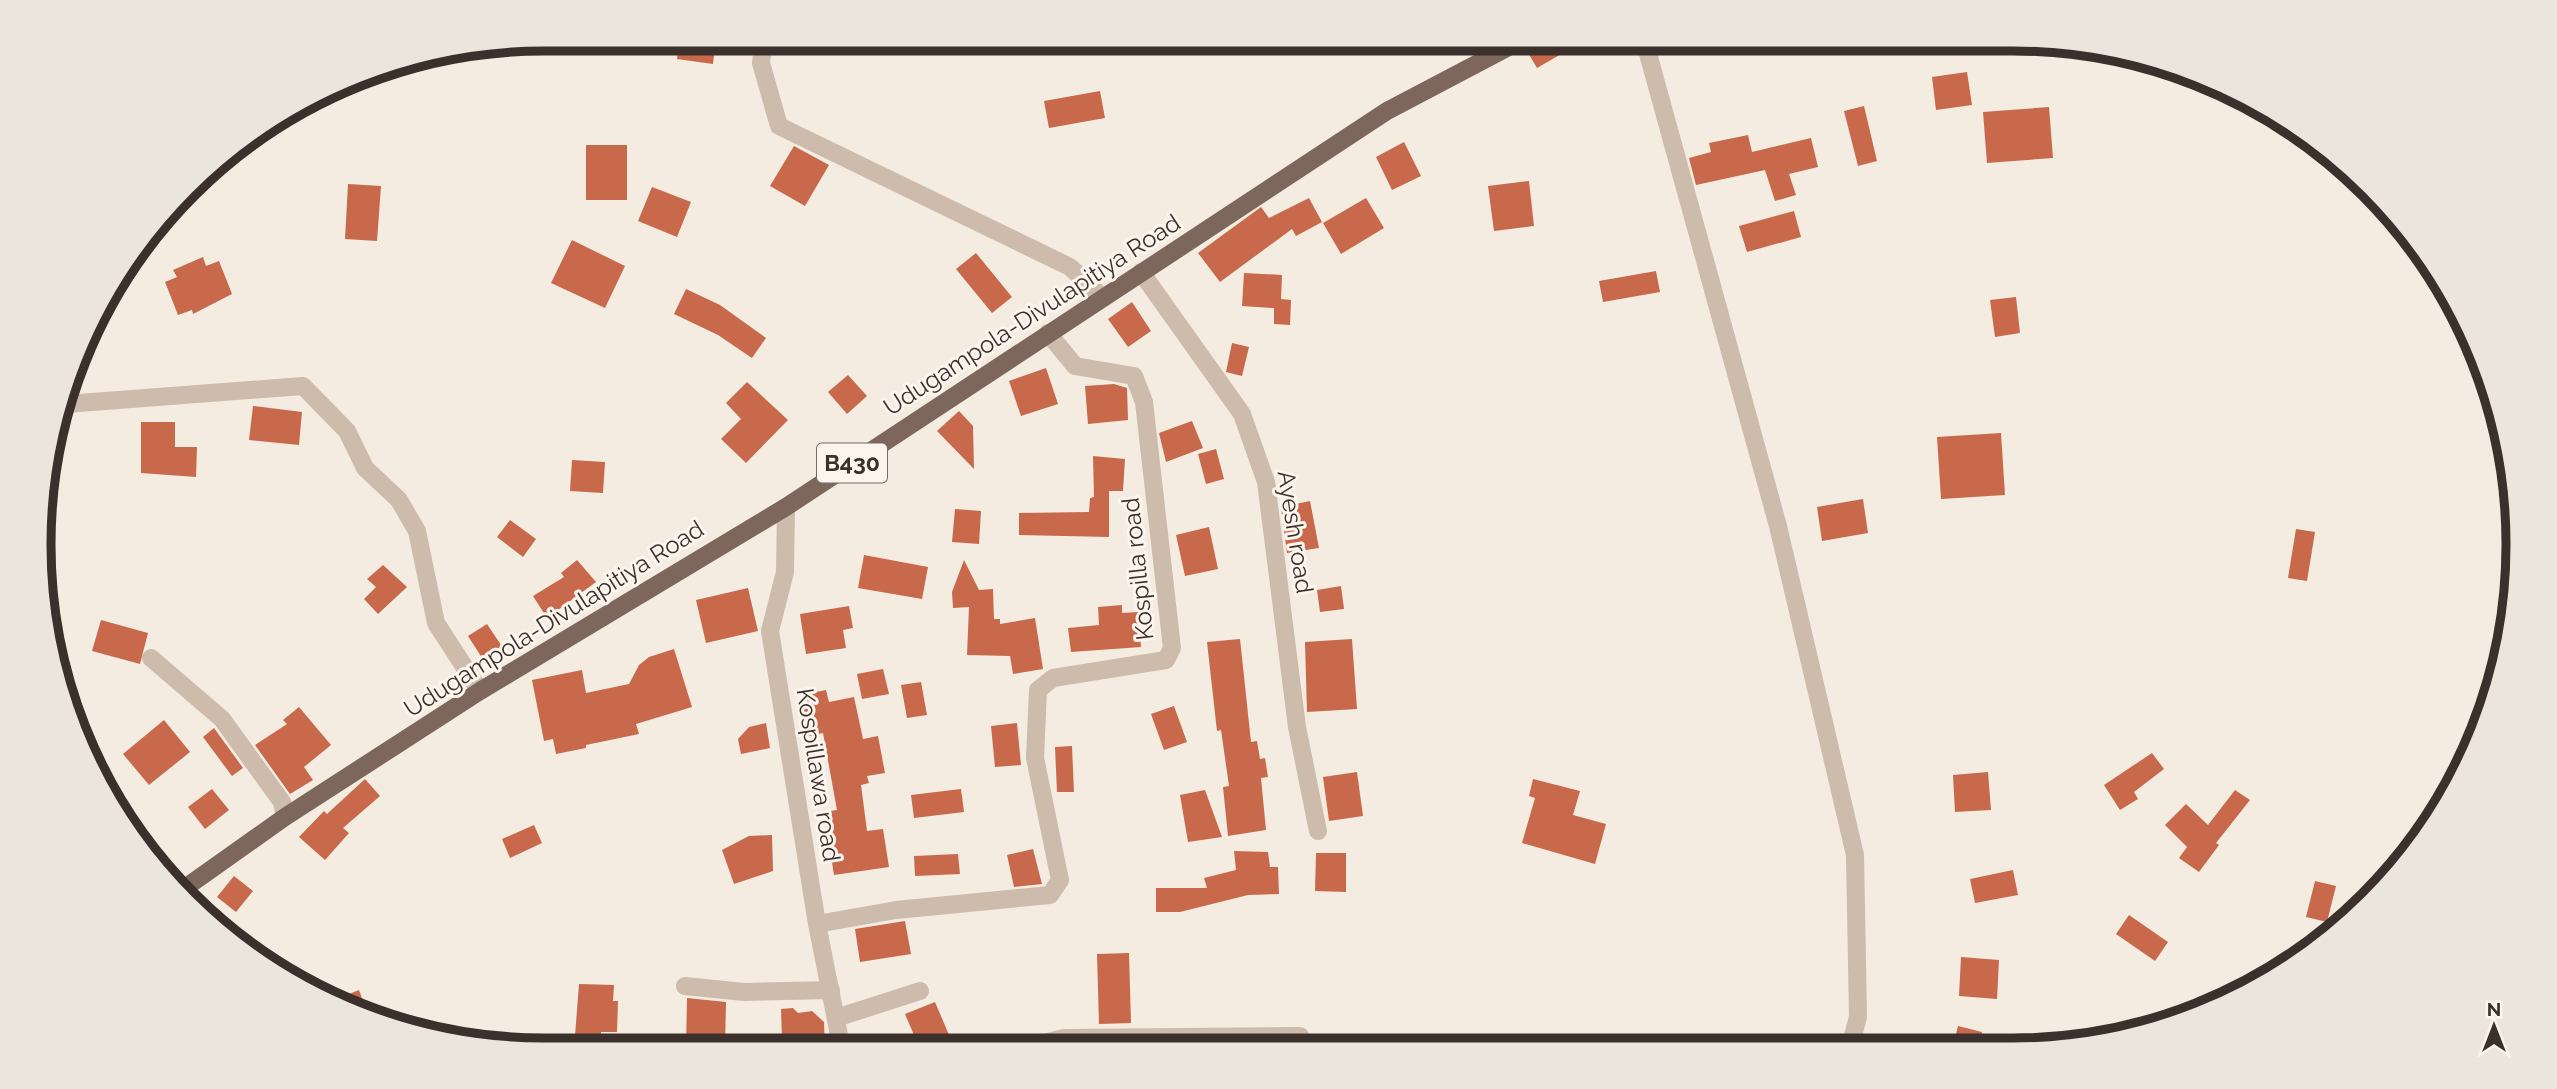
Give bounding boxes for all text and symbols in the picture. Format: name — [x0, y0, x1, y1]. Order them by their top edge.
street label: Udugampola-Divulapitiya Road — [878, 208, 1185, 421]
road number: B430 — [817, 444, 887, 482]
street label: Ayesh road — [1271, 468, 1320, 595]
street label: Kospilla road — [1116, 496, 1159, 642]
street label: Udugampola-Divulapitiya Road — [399, 514, 709, 723]
street label: Kospillawa road — [790, 686, 847, 864]
north arrow — [2459, 991, 2529, 1061]
text: N — [2487, 998, 2501, 1020]

